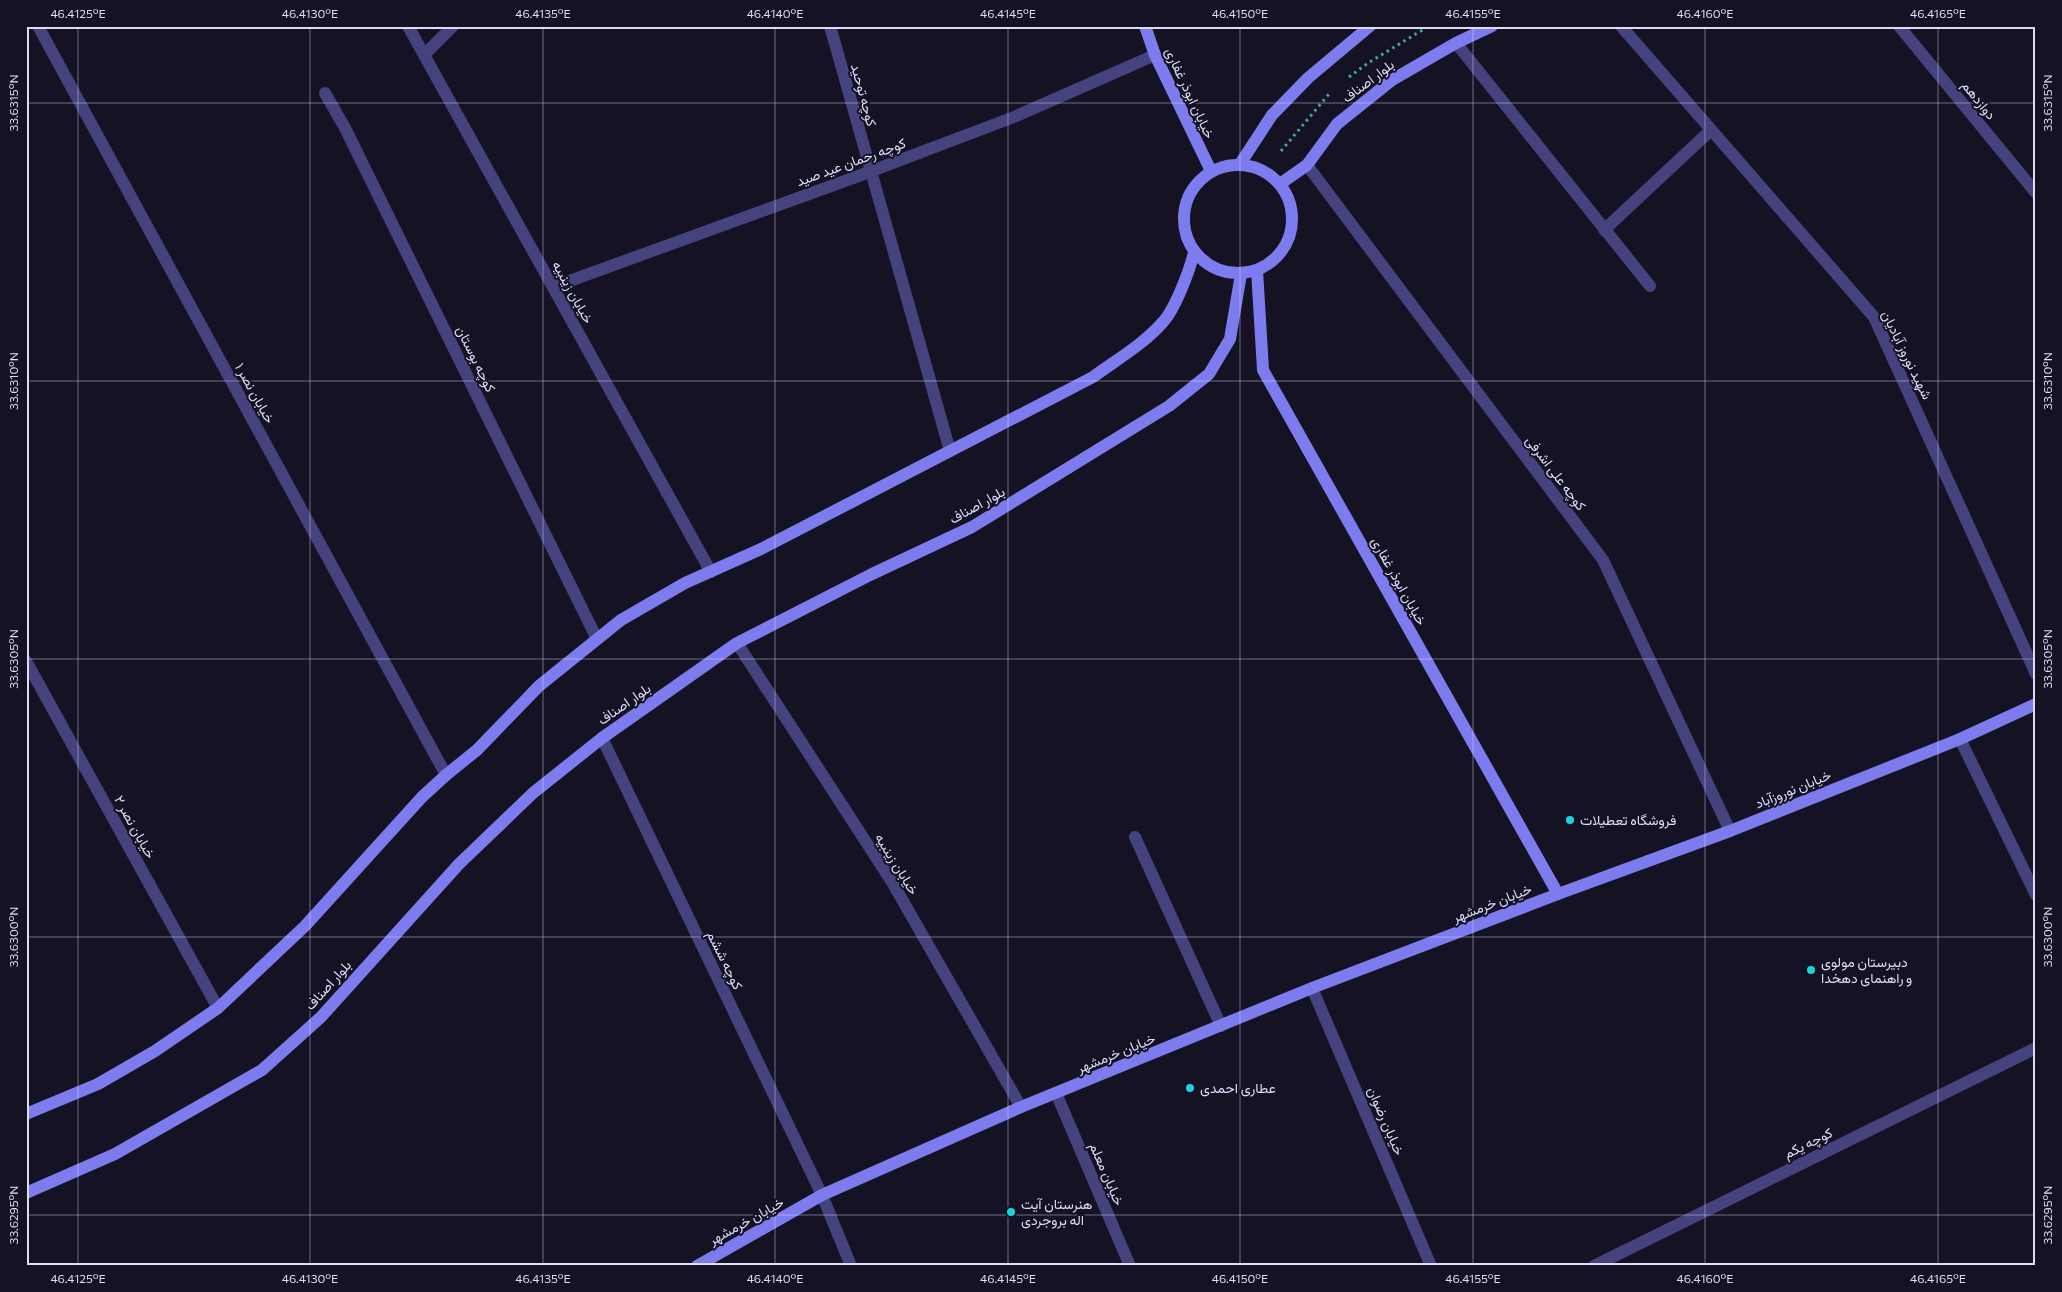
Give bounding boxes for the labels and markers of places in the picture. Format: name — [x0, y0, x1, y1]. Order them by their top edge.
place label: فروشگاه تعطیلات — [1580, 811, 1676, 829]
marker: فروشگاه تعطیلات — [1564, 814, 1576, 826]
place label: دبیرستان مولوی و راهنمای دهخدا — [1821, 953, 1912, 987]
marker: دبیرستان مولوی و راهنمای دهخدا — [1805, 964, 1817, 976]
place label: عطاری احمدی — [1200, 1079, 1276, 1097]
marker: عطاری احمدی — [1184, 1082, 1196, 1094]
place label: هنرستان آیت اله بروجردی — [1021, 1195, 1093, 1229]
marker: هنرستان آیت اله بروجردی — [1005, 1206, 1017, 1218]

